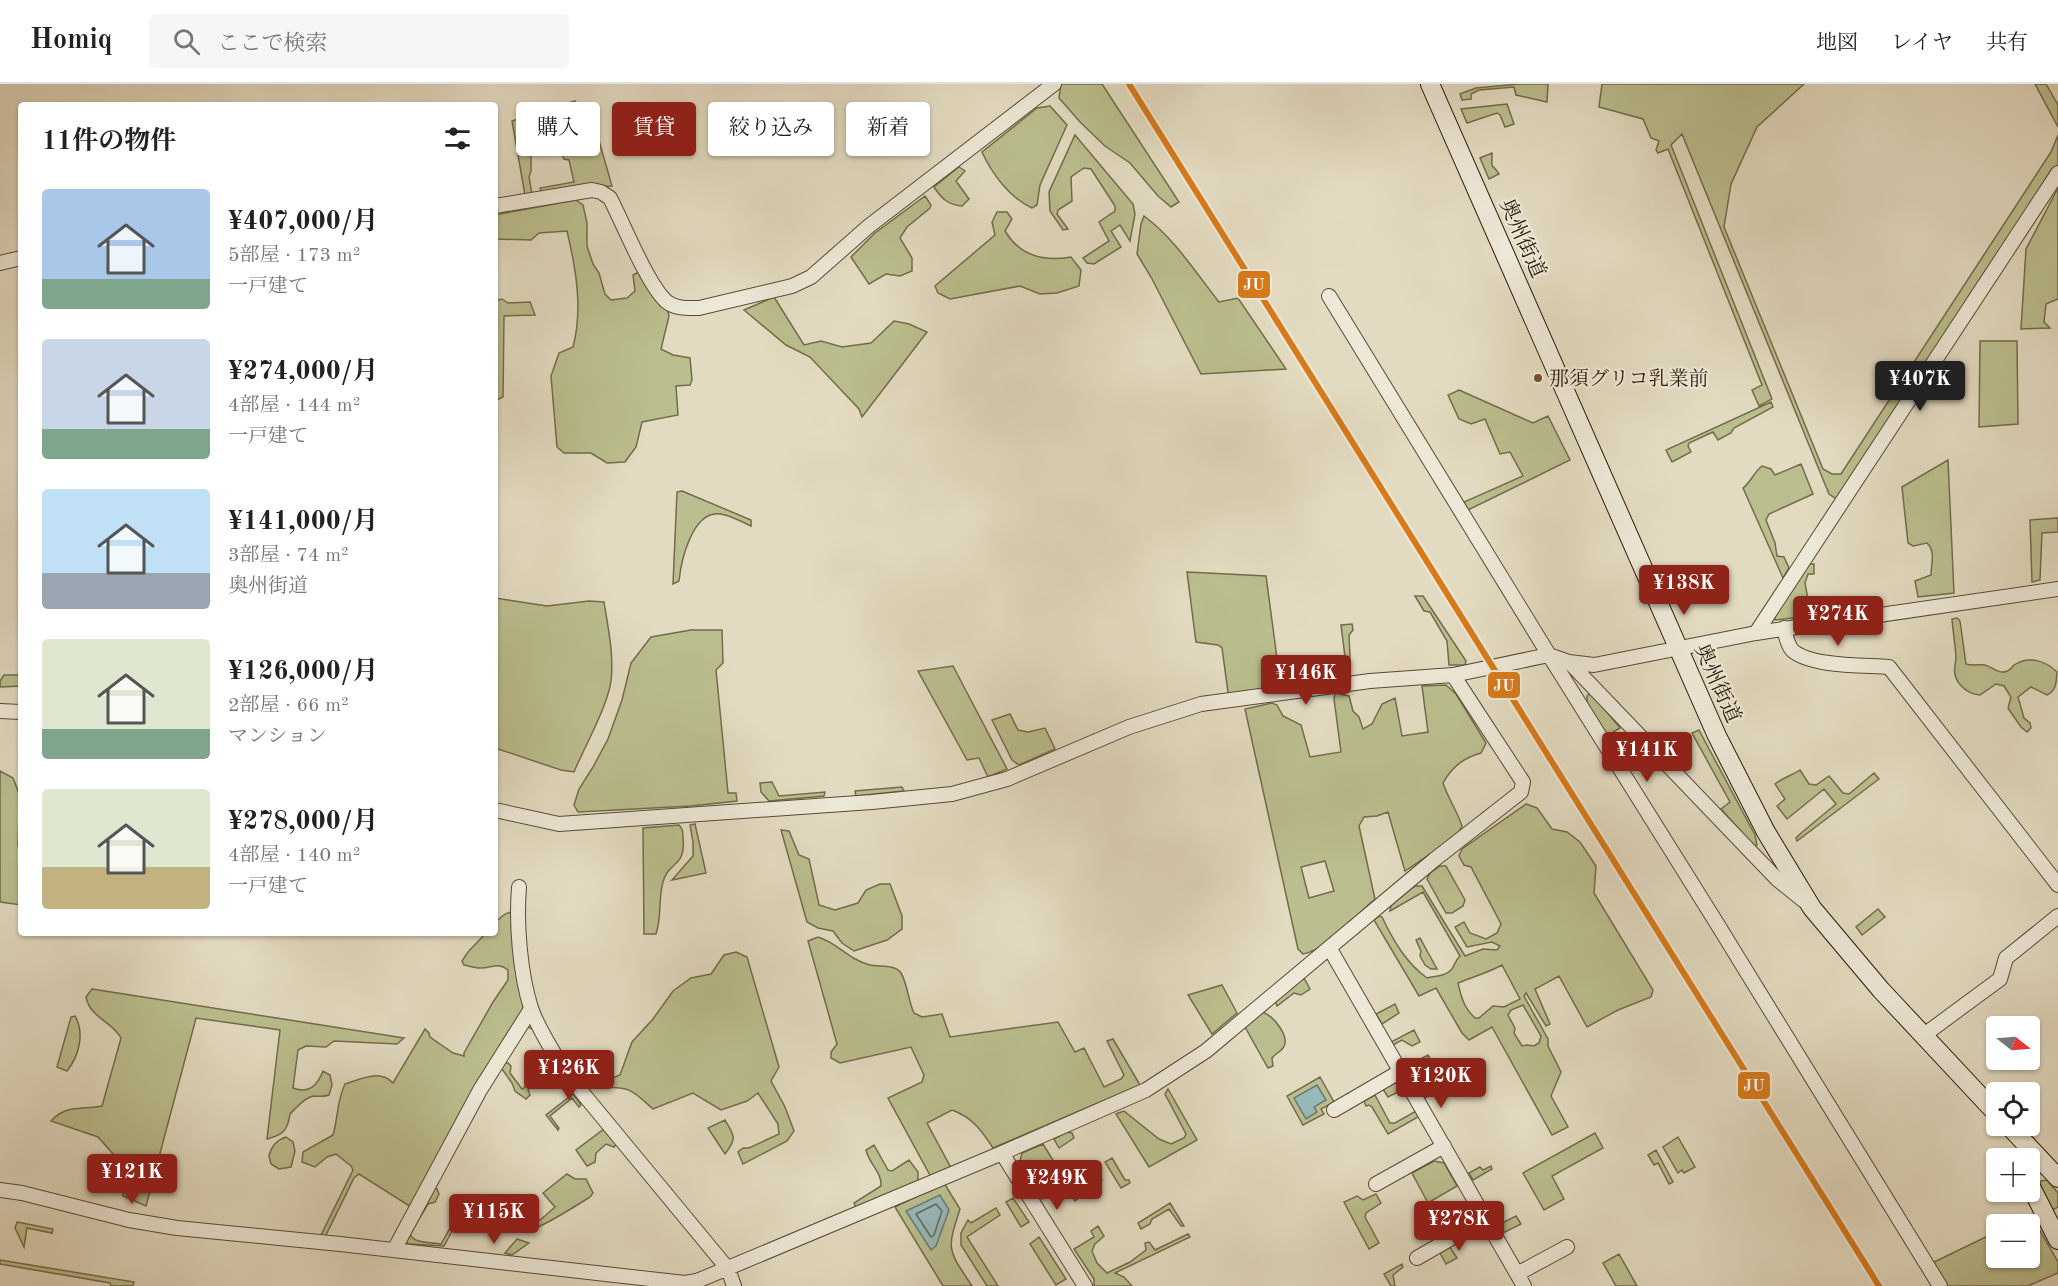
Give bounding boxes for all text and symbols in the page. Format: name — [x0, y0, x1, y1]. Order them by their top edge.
search box — [149, 14, 569, 68]
icon: search — [170, 25, 203, 58]
text: Homiq — [30, 27, 113, 55]
text: ここで検索 — [218, 33, 328, 55]
text: 地図 — [1816, 33, 1858, 54]
text: レイヤ — [1891, 33, 1953, 54]
text: 共有 — [1986, 33, 2028, 54]
chip: 購入 — [516, 102, 600, 156]
chip: 賃貸 — [612, 102, 696, 156]
chip: 絞り込み — [708, 102, 834, 156]
chip: 新着 — [846, 102, 930, 156]
icon: filters — [441, 122, 474, 155]
text: 11件の物件 — [42, 129, 176, 155]
street label: 奥州街道 — [1495, 195, 1550, 281]
text: ¥407,000/月 — [228, 209, 379, 235]
icon: home — [90, 213, 162, 285]
text: 5部屋 · 173 m² — [228, 246, 360, 266]
line badge: JU — [1237, 270, 1271, 299]
text: 一戸建て — [228, 277, 308, 297]
text: JU — [1243, 278, 1265, 294]
text: ¥274,000/月 — [228, 359, 379, 385]
pin: ¥407K — [1878, 361, 1962, 412]
icon: home — [90, 363, 162, 435]
place label: 那須グリコ乳業前 — [1549, 368, 1709, 390]
text: ¥407K — [1889, 370, 1951, 390]
marker: 那須グリコ乳業前 — [1532, 372, 1544, 384]
text: 4部屋 · 144 m² — [228, 396, 360, 416]
text: 一戸建て — [228, 427, 308, 447]
text: ¥141,000/月 — [228, 509, 379, 535]
icon: home — [90, 513, 162, 585]
text: 3部屋 · 74 m² — [228, 546, 349, 566]
pin: ¥138K — [1642, 565, 1726, 616]
text: ¥138K — [1653, 574, 1715, 594]
text: 奥州街道 — [228, 577, 308, 597]
pin: ¥274K — [1796, 596, 1880, 647]
text: ¥274K — [1807, 605, 1869, 625]
street label: 奥州街道 — [1690, 640, 1745, 726]
pin: ¥146K — [1264, 655, 1348, 706]
text: ¥126,000/月 — [228, 659, 379, 685]
icon: home — [90, 663, 162, 735]
text: ¥146K — [1275, 664, 1337, 684]
line badge: JU — [1487, 671, 1521, 699]
text: JU — [1493, 679, 1515, 695]
text: 2部屋 · 66 m² — [228, 696, 349, 716]
text: マンション — [228, 727, 327, 747]
pin: ¥141K — [1605, 732, 1689, 783]
text: ¥141K — [1616, 741, 1678, 761]
text: ¥278,000/月 — [228, 809, 379, 835]
icon: home — [90, 813, 162, 885]
text: 4部屋 · 140 m² — [228, 846, 360, 866]
text: 一戸建て — [228, 877, 308, 897]
north arrow — [1986, 1016, 2040, 1070]
map controls — [1986, 1016, 2040, 1268]
pin: ¥126K — [527, 1050, 611, 1101]
pin: ¥120K — [1399, 1058, 1483, 1109]
text: ¥126K — [538, 1059, 600, 1079]
text: ¥120K — [1410, 1067, 1472, 1087]
line badge: JU — [1737, 1071, 1771, 1100]
text: JU — [1743, 1079, 1765, 1095]
button: locate — [1986, 1082, 2040, 1136]
button: + — [1986, 1148, 2040, 1202]
pin: ¥121K — [90, 1154, 174, 1205]
pin: ¥249K — [1015, 1160, 1099, 1211]
text: ¥121K — [101, 1163, 163, 1183]
text: ¥249K — [1026, 1169, 1088, 1189]
pin: ¥115K — [452, 1194, 536, 1245]
pin: ¥278K — [1417, 1201, 1501, 1252]
text: ¥115K — [463, 1203, 525, 1223]
text: ¥278K — [1428, 1210, 1490, 1230]
button: − — [1986, 1214, 2040, 1268]

